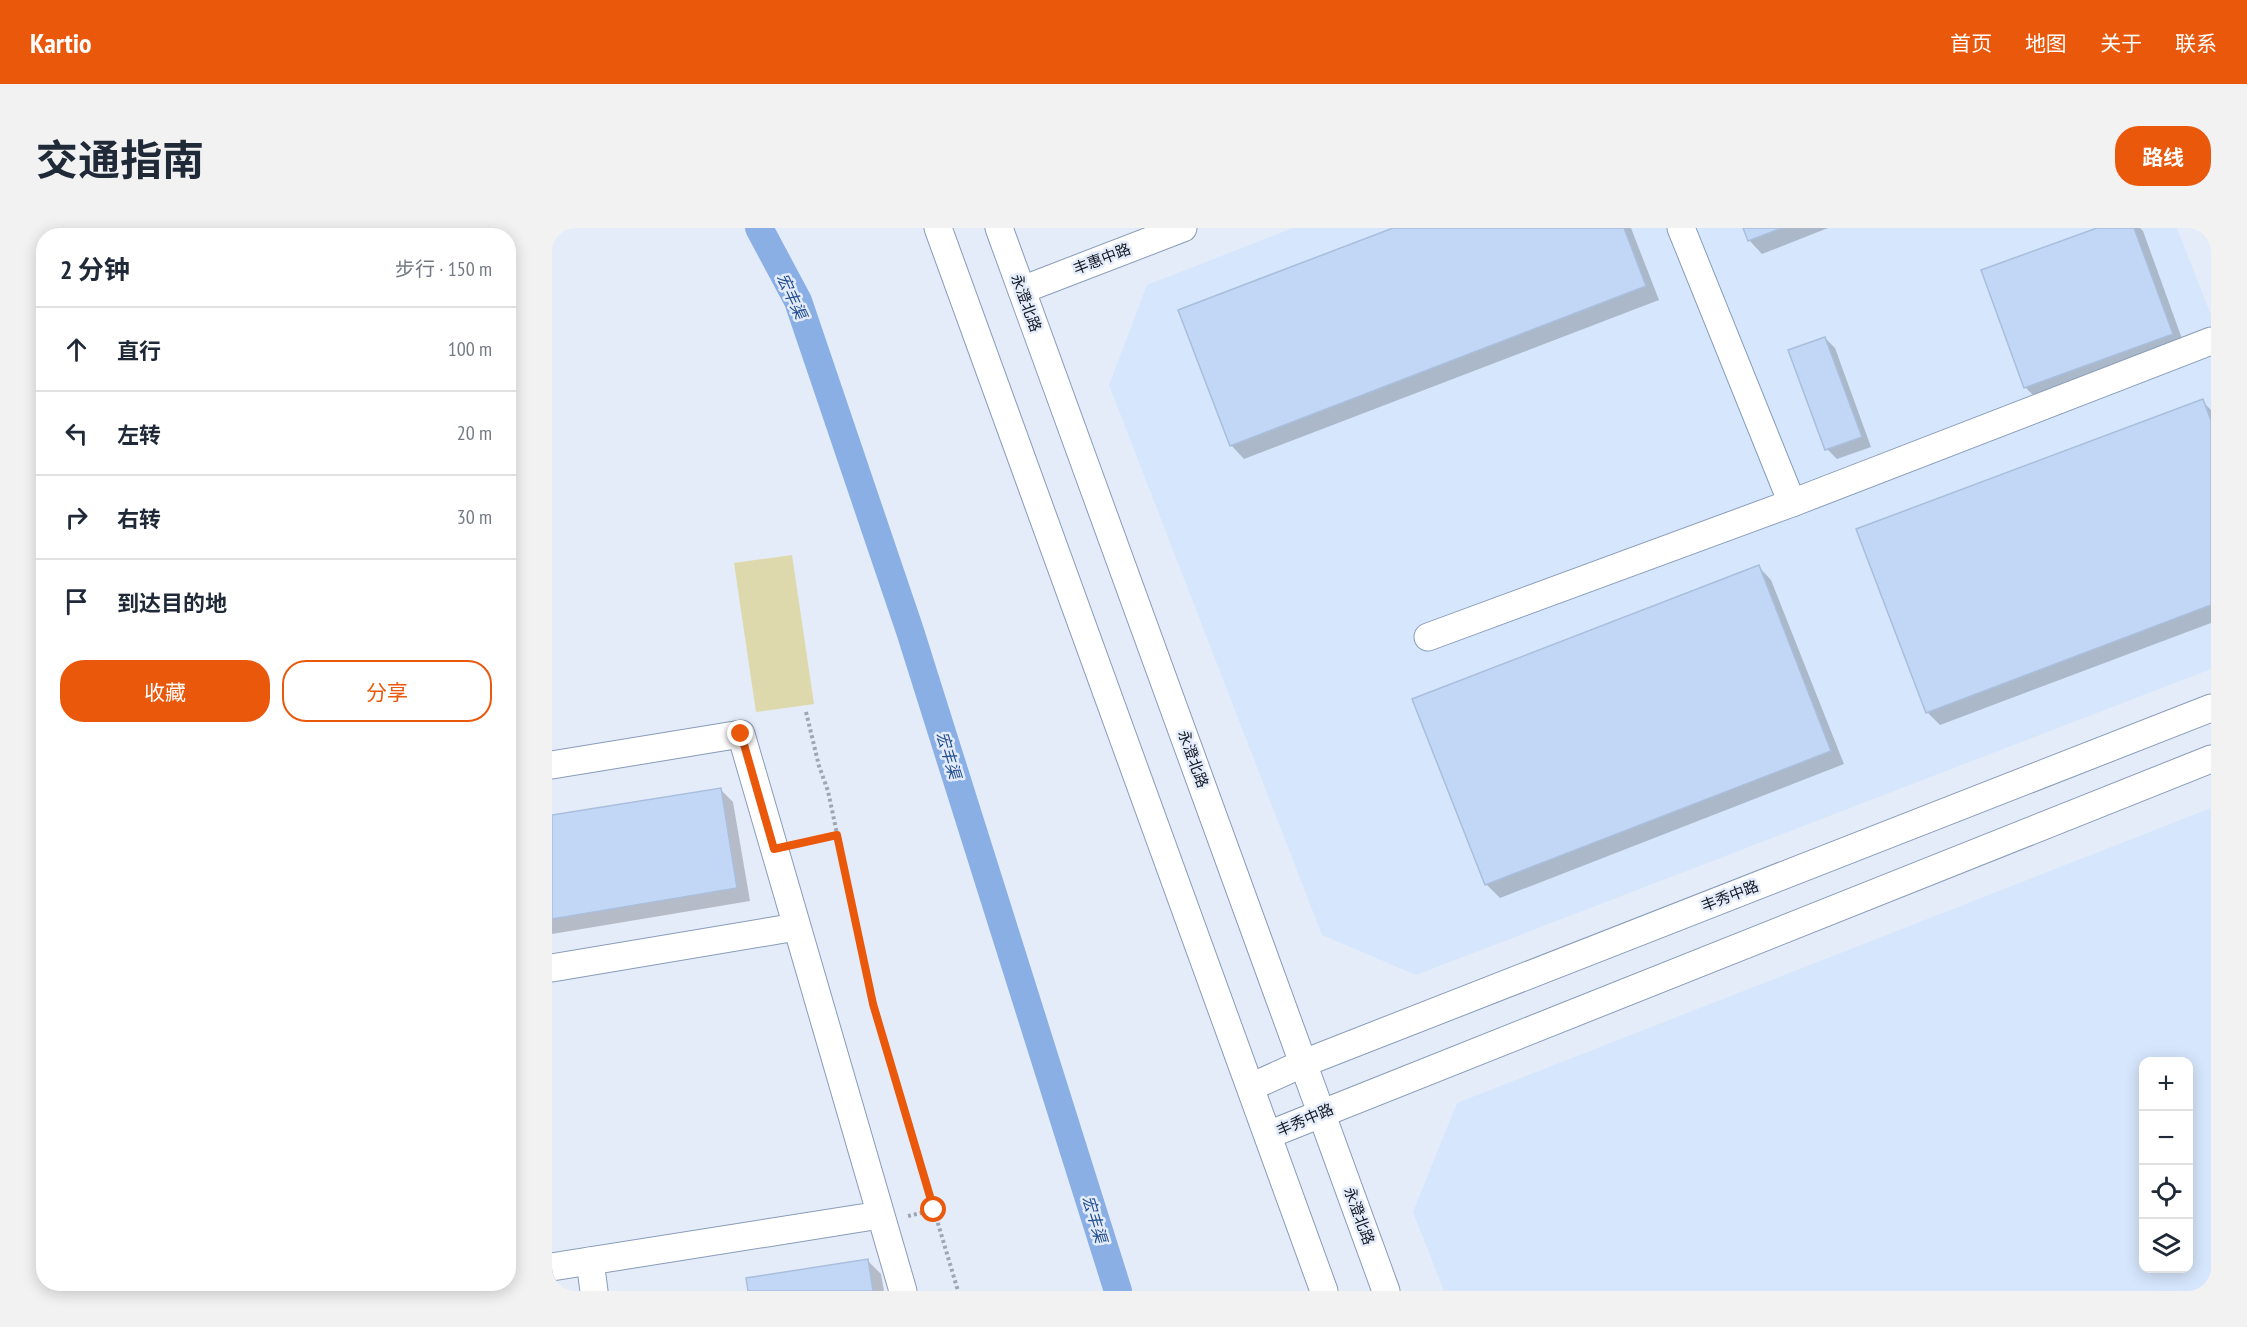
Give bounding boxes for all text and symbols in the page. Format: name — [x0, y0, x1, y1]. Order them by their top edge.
text: Kartio — [30, 24, 92, 61]
text: 首页 — [1950, 30, 1992, 57]
text: 地图 — [2025, 30, 2067, 57]
text: 关于 — [2100, 30, 2142, 57]
text: 联系 — [2175, 30, 2217, 57]
button: 路线 — [2115, 126, 2211, 186]
text: 交通指南 — [36, 132, 204, 187]
street label: 丰惠中路 — [1070, 239, 1133, 278]
text: 2 分钟 — [60, 253, 130, 286]
text: 步行 · 150 m — [395, 256, 492, 282]
water label: 宏丰渠 — [773, 270, 812, 324]
street label: 永澄北路 — [1007, 271, 1046, 334]
icon: ahead — [60, 333, 93, 366]
text: 100 m — [448, 336, 492, 362]
text: 直行 — [117, 337, 161, 365]
icon: left — [60, 417, 93, 450]
text: 20 m — [457, 420, 492, 446]
text: 左转 — [117, 421, 161, 449]
icon: right — [60, 501, 93, 534]
text: 30 m — [457, 504, 492, 530]
text: 右转 — [117, 505, 161, 533]
icon: arrive — [60, 585, 93, 618]
text: 到达目的地 — [117, 589, 227, 617]
button: 收藏 — [60, 660, 270, 722]
button: 分享 — [282, 660, 492, 722]
route end — [727, 720, 753, 746]
street label: 永澄北路 — [1174, 727, 1213, 790]
water label: 宏丰渠 — [932, 729, 966, 783]
street label: 丰秀中路 — [1698, 876, 1761, 915]
map controls — [2139, 1057, 2193, 1273]
button: + — [2139, 1057, 2193, 1111]
street label: 丰秀中路 — [1273, 1099, 1336, 1140]
button: − — [2139, 1111, 2193, 1165]
button: locate — [2139, 1165, 2193, 1219]
street label: 永澄北路 — [1340, 1184, 1379, 1247]
water label: 宏丰渠 — [1078, 1193, 1112, 1247]
route start — [920, 1196, 946, 1222]
button: layers — [2139, 1219, 2193, 1273]

